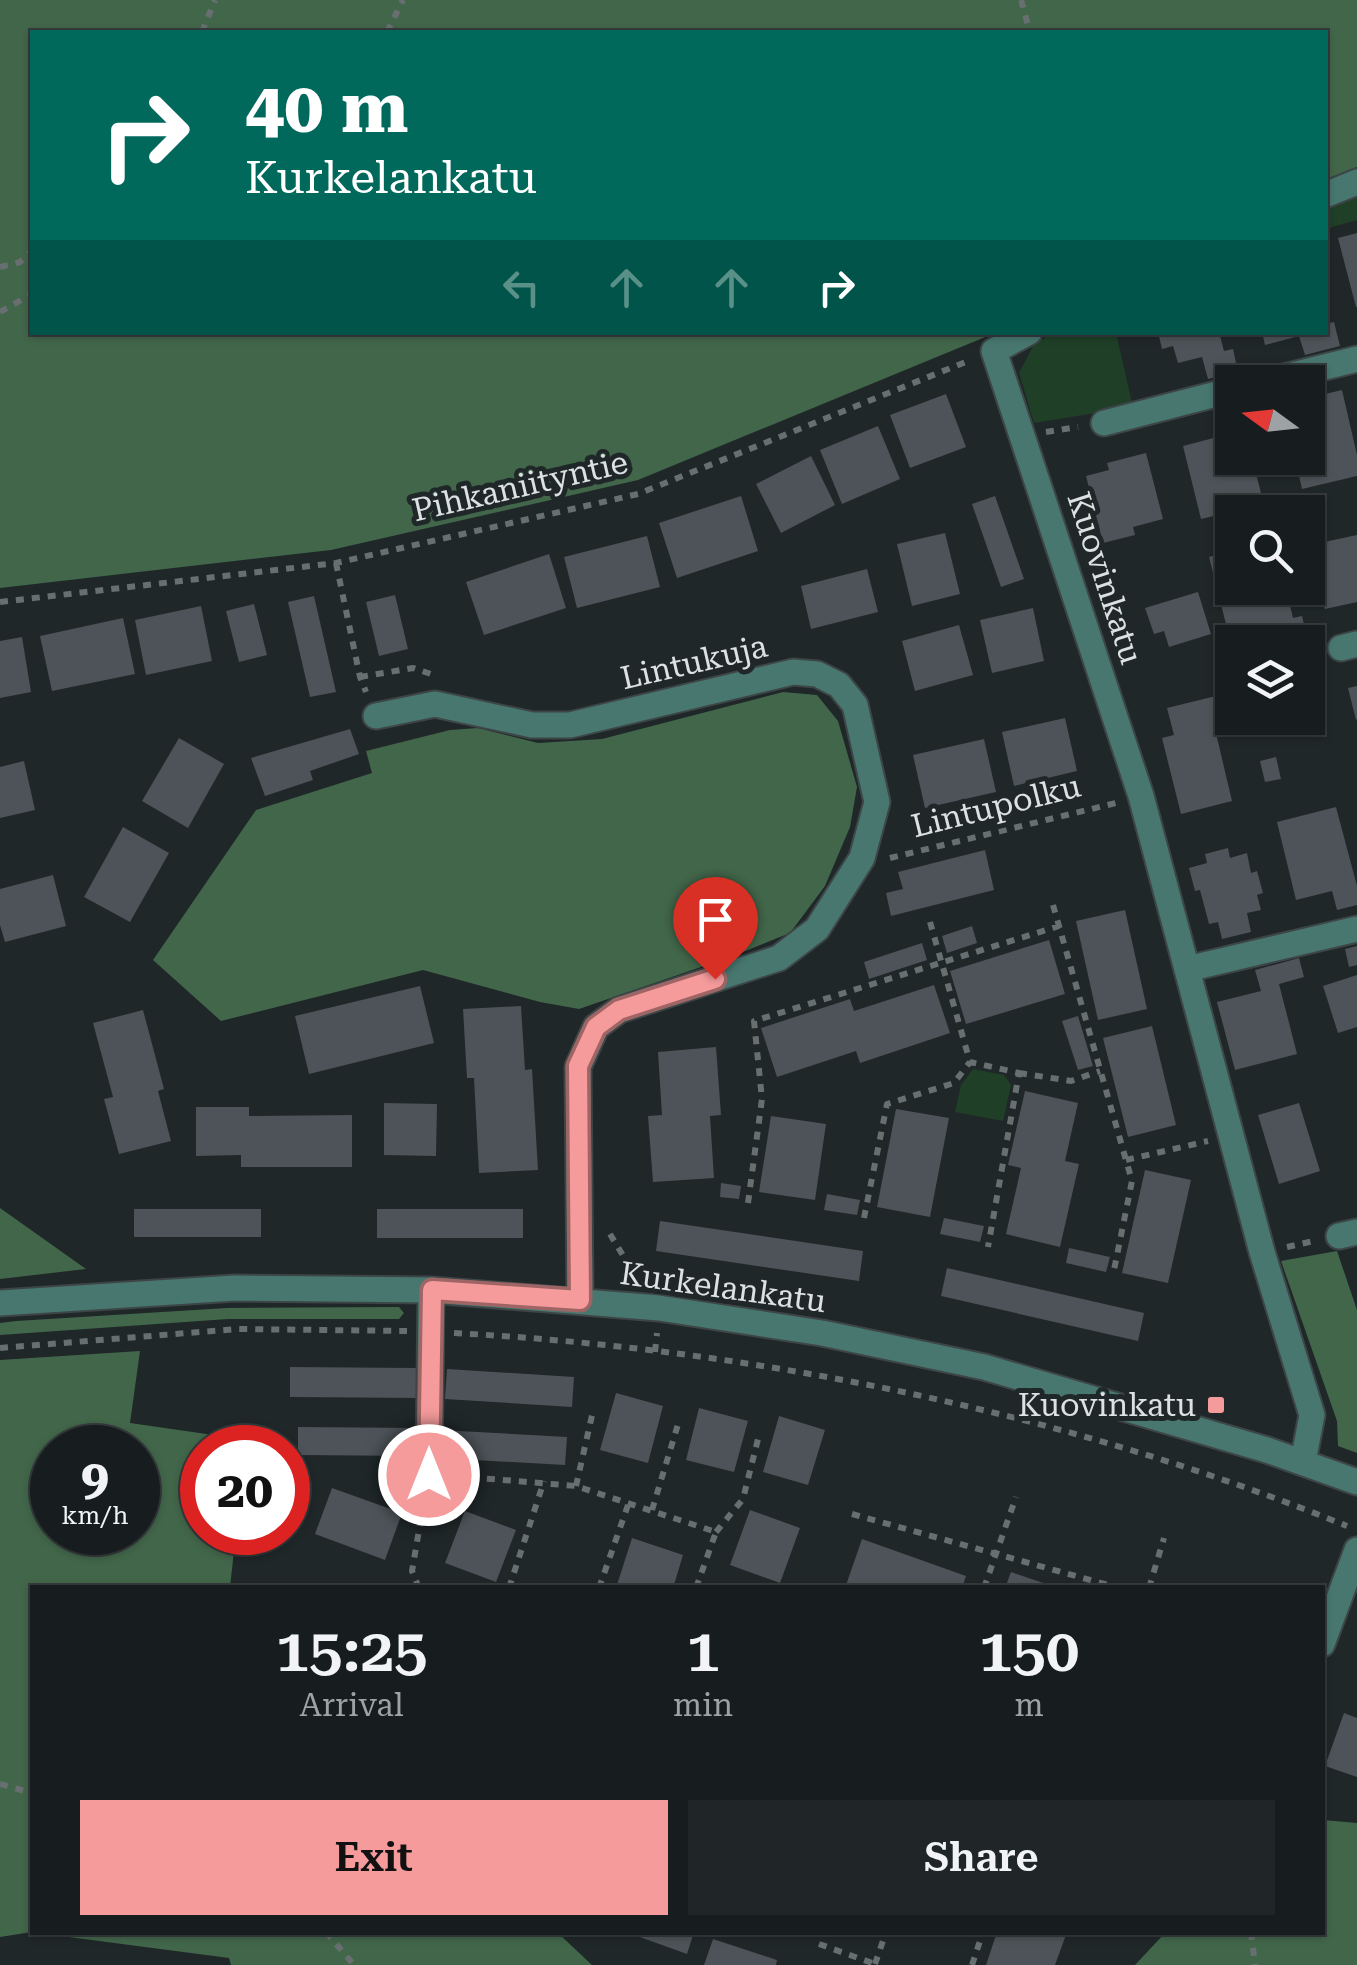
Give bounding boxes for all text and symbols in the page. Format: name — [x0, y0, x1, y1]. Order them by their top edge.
text: 40 m — [245, 67, 409, 149]
icon: right — [80, 70, 210, 200]
text: Kurkelankatu — [245, 151, 537, 204]
icon: left — [494, 260, 549, 315]
icon: ahead — [599, 260, 654, 315]
icon: ahead — [704, 260, 759, 315]
icon: right — [809, 260, 864, 315]
north arrow — [1215, 365, 1325, 475]
map controls — [1215, 365, 1325, 735]
street label: Pihkaniityntie — [408, 443, 632, 529]
street label: Kuovinkatu — [1059, 487, 1151, 669]
button: search — [1215, 495, 1325, 605]
button: layers — [1215, 625, 1325, 735]
street label: Lintukuja — [617, 627, 771, 697]
street label: Lintupolku — [907, 767, 1085, 845]
pin — [673, 877, 758, 980]
icon: arrive — [688, 892, 743, 947]
street label: Kurkelankatu — [618, 1254, 828, 1320]
place label: Kuovinkatu — [1018, 1386, 1196, 1424]
marker: Kuovinkatu — [1205, 1394, 1227, 1416]
position arrow — [377, 1423, 481, 1527]
speed limit sign: 20 — [180, 1425, 310, 1555]
text: 9 — [81, 1449, 109, 1507]
text: km/h — [62, 1501, 128, 1530]
text: 15:25 — [276, 1615, 428, 1686]
text: 1 — [686, 1615, 720, 1686]
text: 150 — [979, 1615, 1079, 1686]
text: Arrival — [300, 1686, 404, 1724]
text: min — [673, 1686, 733, 1724]
text: m — [1014, 1686, 1044, 1724]
button: Exit — [80, 1800, 668, 1915]
button: Share — [688, 1800, 1275, 1915]

